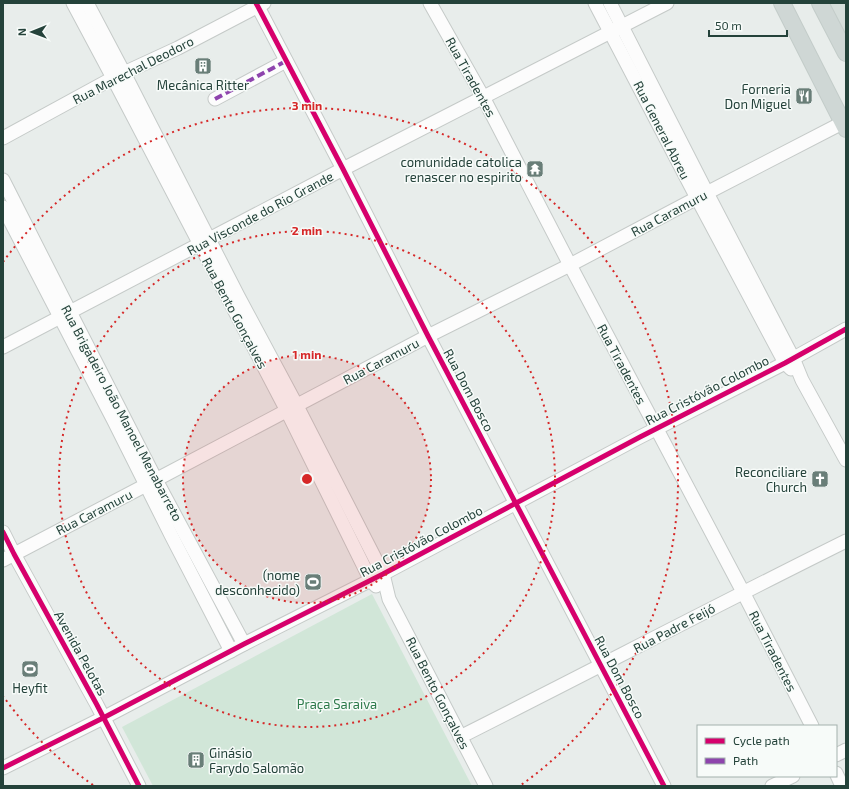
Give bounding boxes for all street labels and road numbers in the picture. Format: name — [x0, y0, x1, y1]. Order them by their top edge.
street label: Rua Marechal Deodoro — [70, 33, 196, 107]
street label: Rua Tiradentes — [442, 34, 500, 120]
street label: Rua General Abreu — [630, 78, 694, 182]
street label: Rua Visconde do Rio Grande — [184, 168, 336, 258]
street label: Rua Caramuru — [628, 186, 710, 240]
street label: Rua Bento Gonçalves — [198, 255, 271, 372]
street label: Rua Brigadeiro João Manoel Menabarreto — [58, 302, 186, 524]
street label: Rua Tiradentes — [594, 321, 650, 407]
street label: Rua Caramuru — [340, 334, 422, 388]
street label: Rua Dom Bosco — [440, 346, 498, 434]
street label: Rua Cristóvão Colombo — [642, 352, 772, 428]
street label: Rua Caramuru — [53, 486, 135, 538]
street label: Rua Cristóvão Colombo — [357, 502, 485, 580]
street label: Rua Padre Feijó — [630, 600, 718, 656]
street label: Avenida Pelotas — [51, 608, 111, 698]
street label: Rua Tiradentes — [746, 608, 800, 694]
street label: Rua Dom Bosco — [591, 633, 649, 721]
street label: Rua Bento Gonçalves — [402, 634, 473, 752]

